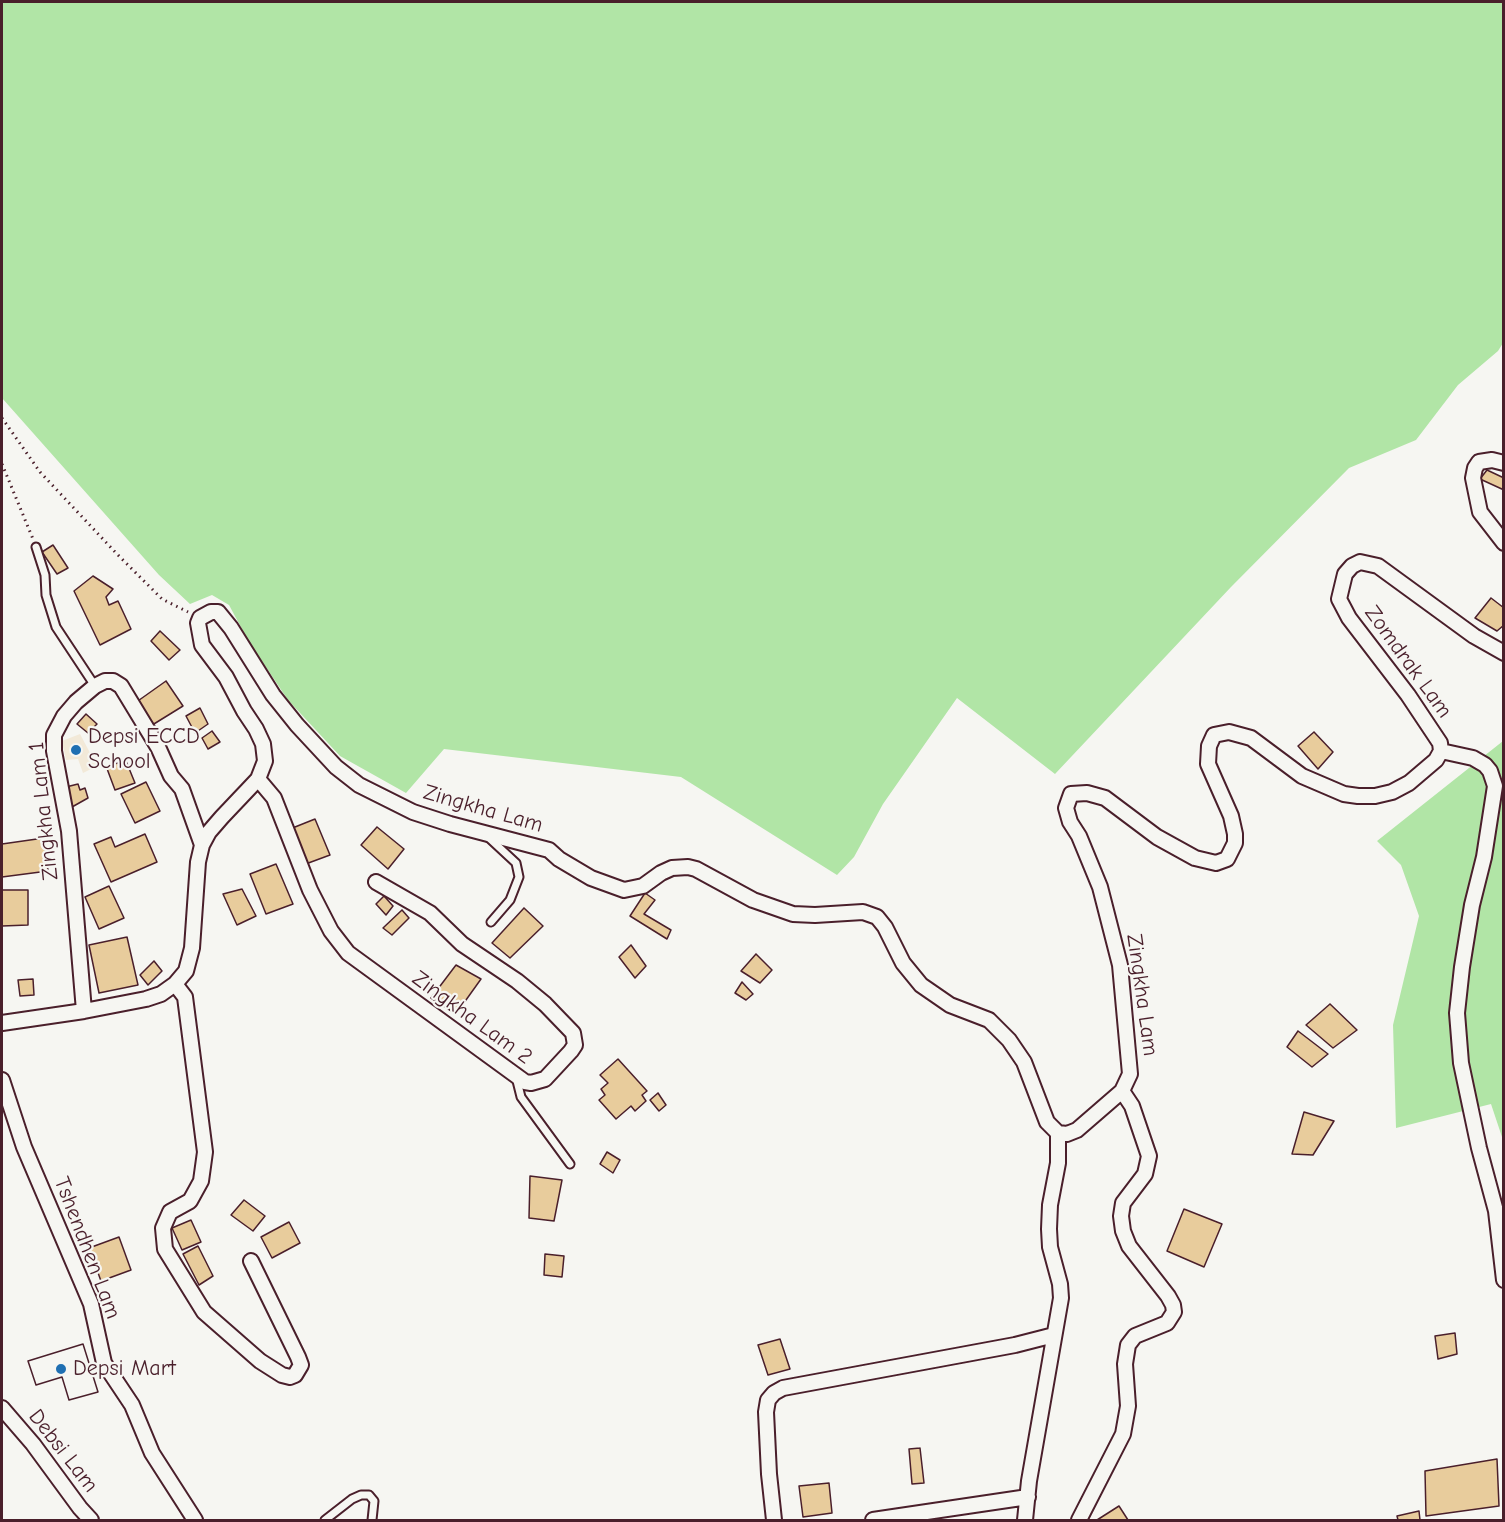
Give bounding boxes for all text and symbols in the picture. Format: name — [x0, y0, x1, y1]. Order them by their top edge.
street label: Zomdrak Lam — [1358, 601, 1458, 723]
place label: Depsi ECCD School — [88, 724, 200, 776]
street label: Zingkha Lam 1 — [24, 741, 64, 881]
marker: Depsi ECCD School — [69, 743, 83, 757]
street label: Zingkha Lam — [420, 779, 546, 839]
street label: Zingkha Lam — [1120, 932, 1164, 1058]
street label: Zingkha Lam 2 — [407, 966, 537, 1070]
street label: Tshendhen Lam — [48, 1173, 126, 1323]
place label: Depsi Mart — [73, 1356, 176, 1382]
marker: Depsi Mart — [54, 1362, 68, 1376]
street label: Debsi Lam — [22, 1404, 104, 1498]

